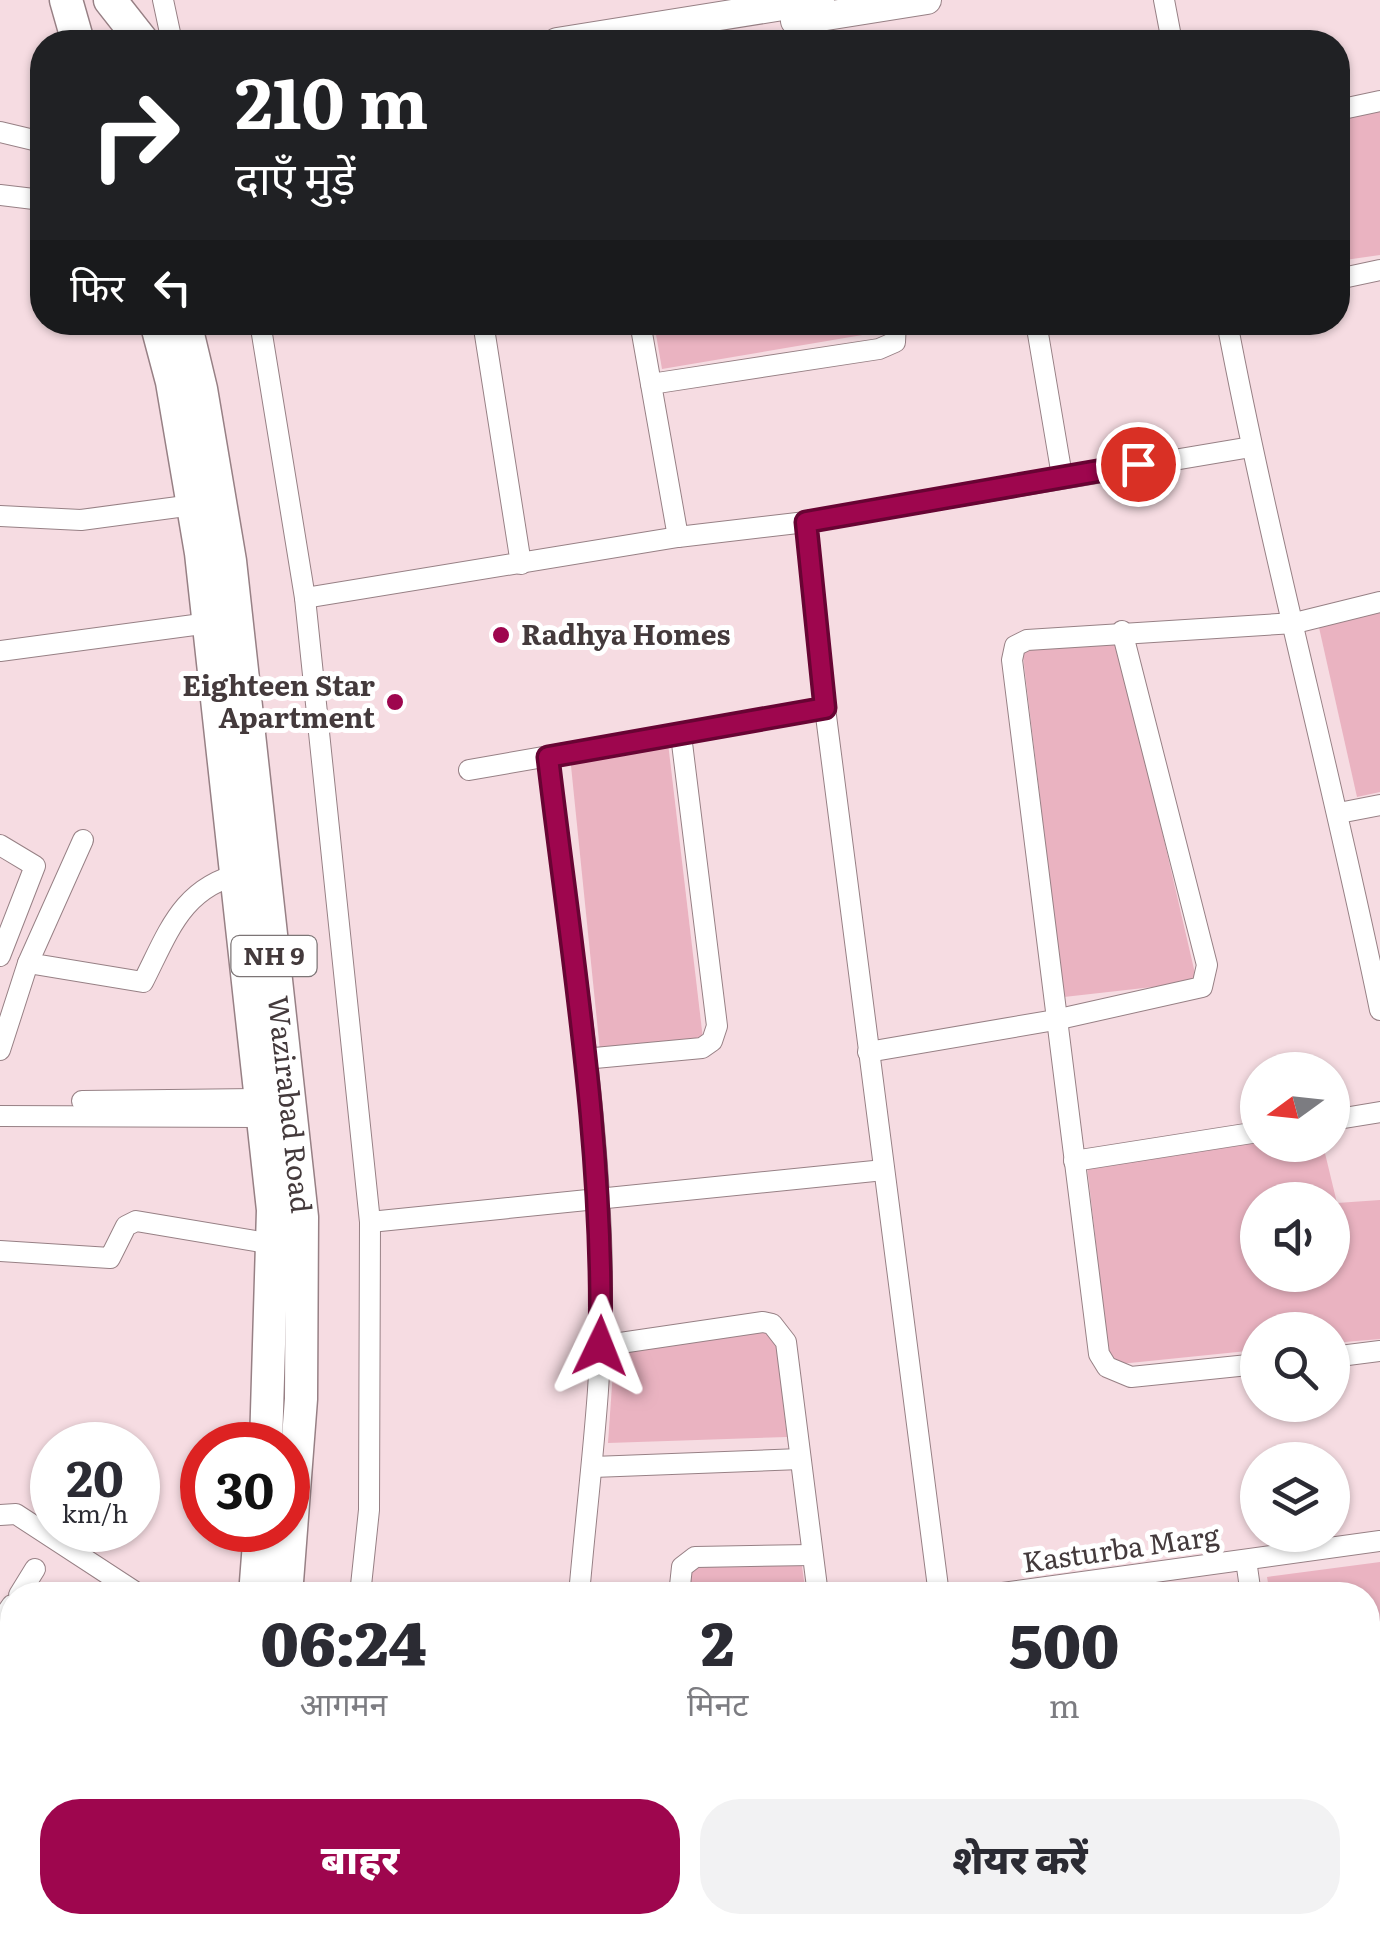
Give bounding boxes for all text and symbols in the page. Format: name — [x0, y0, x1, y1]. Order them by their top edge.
text: 210 m — [235, 47, 428, 151]
icon: right — [70, 70, 200, 200]
text: दाएँ मुड़ें — [235, 142, 355, 209]
text: फिर — [70, 257, 125, 314]
icon: left — [145, 260, 200, 315]
pin — [1096, 422, 1181, 507]
icon: arrive — [1111, 437, 1166, 492]
place label: Radhya Homes — [521, 612, 730, 654]
marker: Radhya Homes — [490, 624, 512, 646]
place label: Eighteen Star Apartment — [182, 663, 376, 737]
marker: Eighteen Star Apartment — [384, 691, 406, 713]
road number: NH 9 — [232, 936, 316, 976]
street label: Wazirabad Road — [259, 993, 324, 1215]
north arrow — [1240, 1052, 1350, 1162]
map controls — [1240, 1052, 1350, 1552]
button: sound — [1240, 1182, 1350, 1292]
position arrow — [548, 1294, 652, 1398]
button: search — [1240, 1312, 1350, 1422]
speed limit sign: 30 — [180, 1422, 310, 1552]
text: 20 — [66, 1438, 124, 1512]
button: layers — [1240, 1442, 1350, 1552]
text: km/h — [62, 1494, 128, 1531]
street label: Kasturba Marg — [1020, 1512, 1222, 1582]
text: 06:24 — [261, 1595, 426, 1684]
text: 2 — [701, 1595, 734, 1684]
text: 500 — [1009, 1597, 1119, 1686]
text: आगमन — [300, 1678, 387, 1726]
text: मिनट — [687, 1678, 748, 1726]
text: m — [1049, 1680, 1080, 1728]
button: बाहर — [40, 1799, 680, 1914]
button: शेयर करें — [700, 1799, 1340, 1914]

